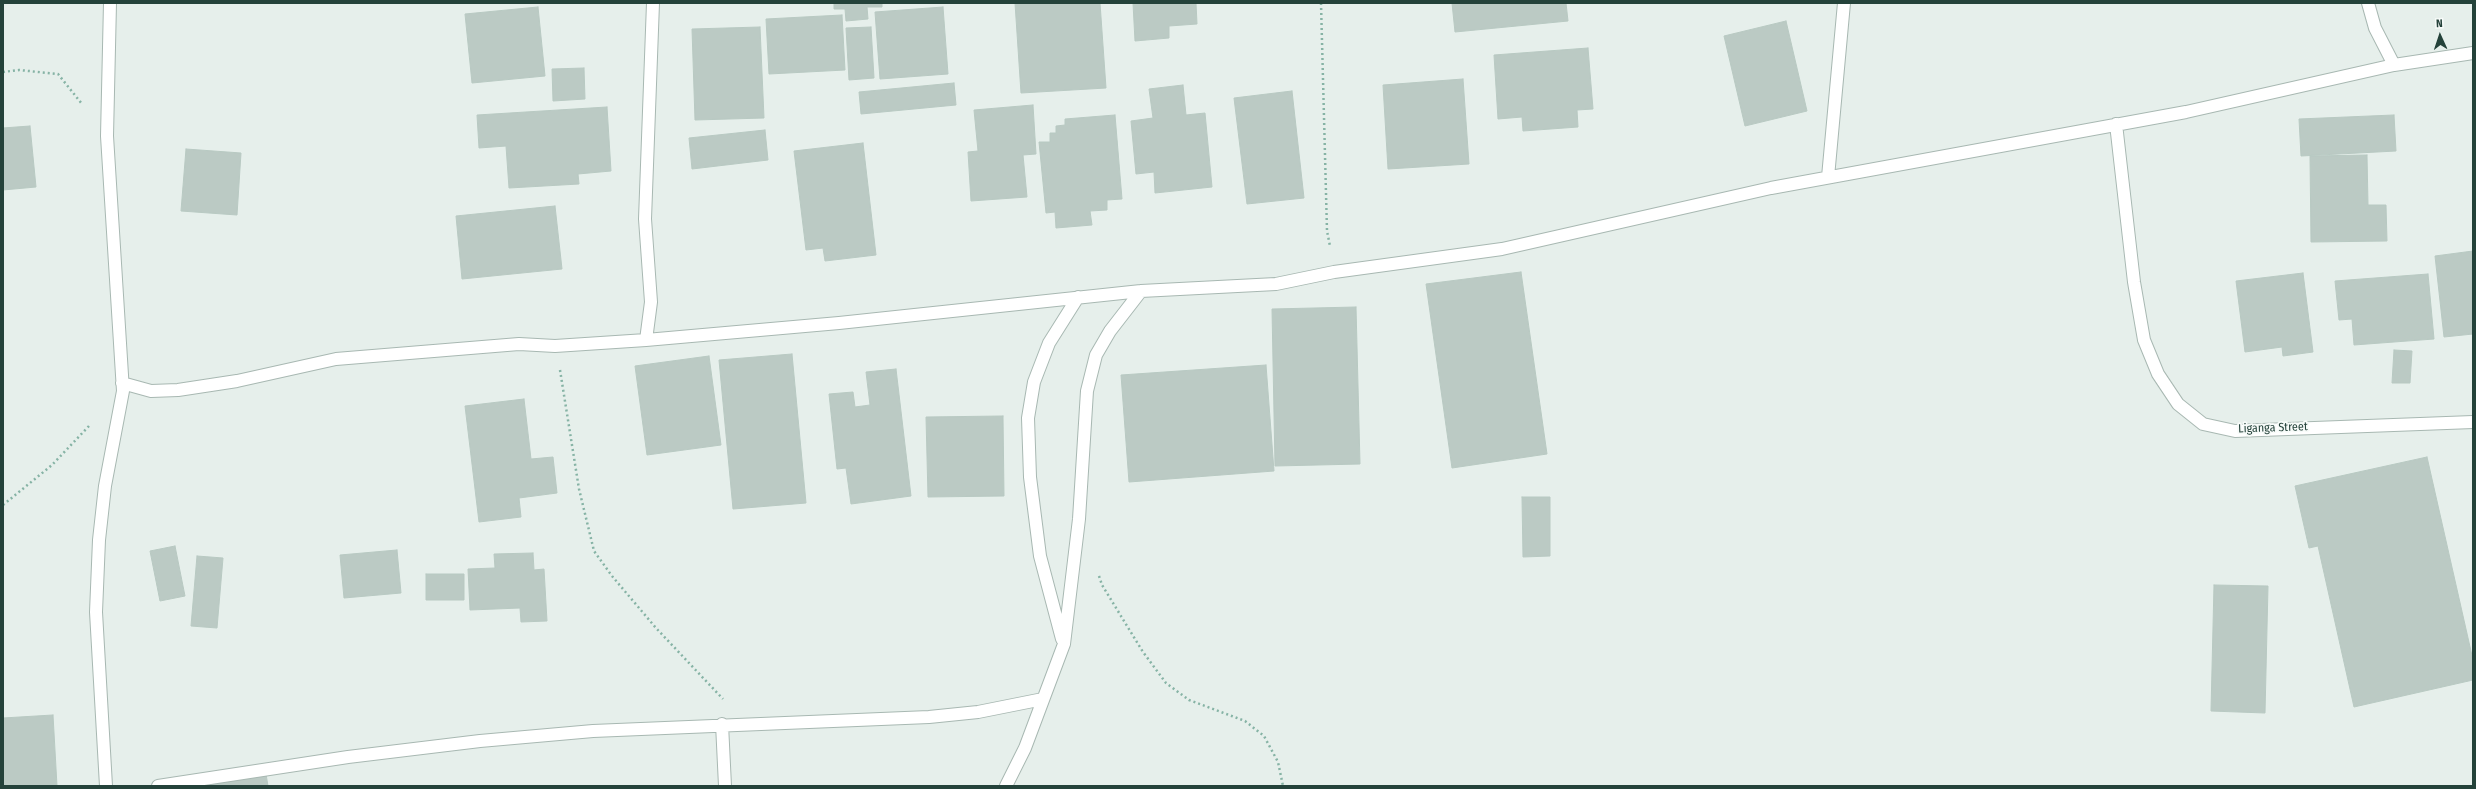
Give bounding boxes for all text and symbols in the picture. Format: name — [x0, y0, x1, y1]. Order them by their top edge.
north arrow — [2420, 16, 2460, 56]
text: N — [2436, 17, 2443, 30]
street label: Liganga Street — [2238, 420, 2308, 436]

